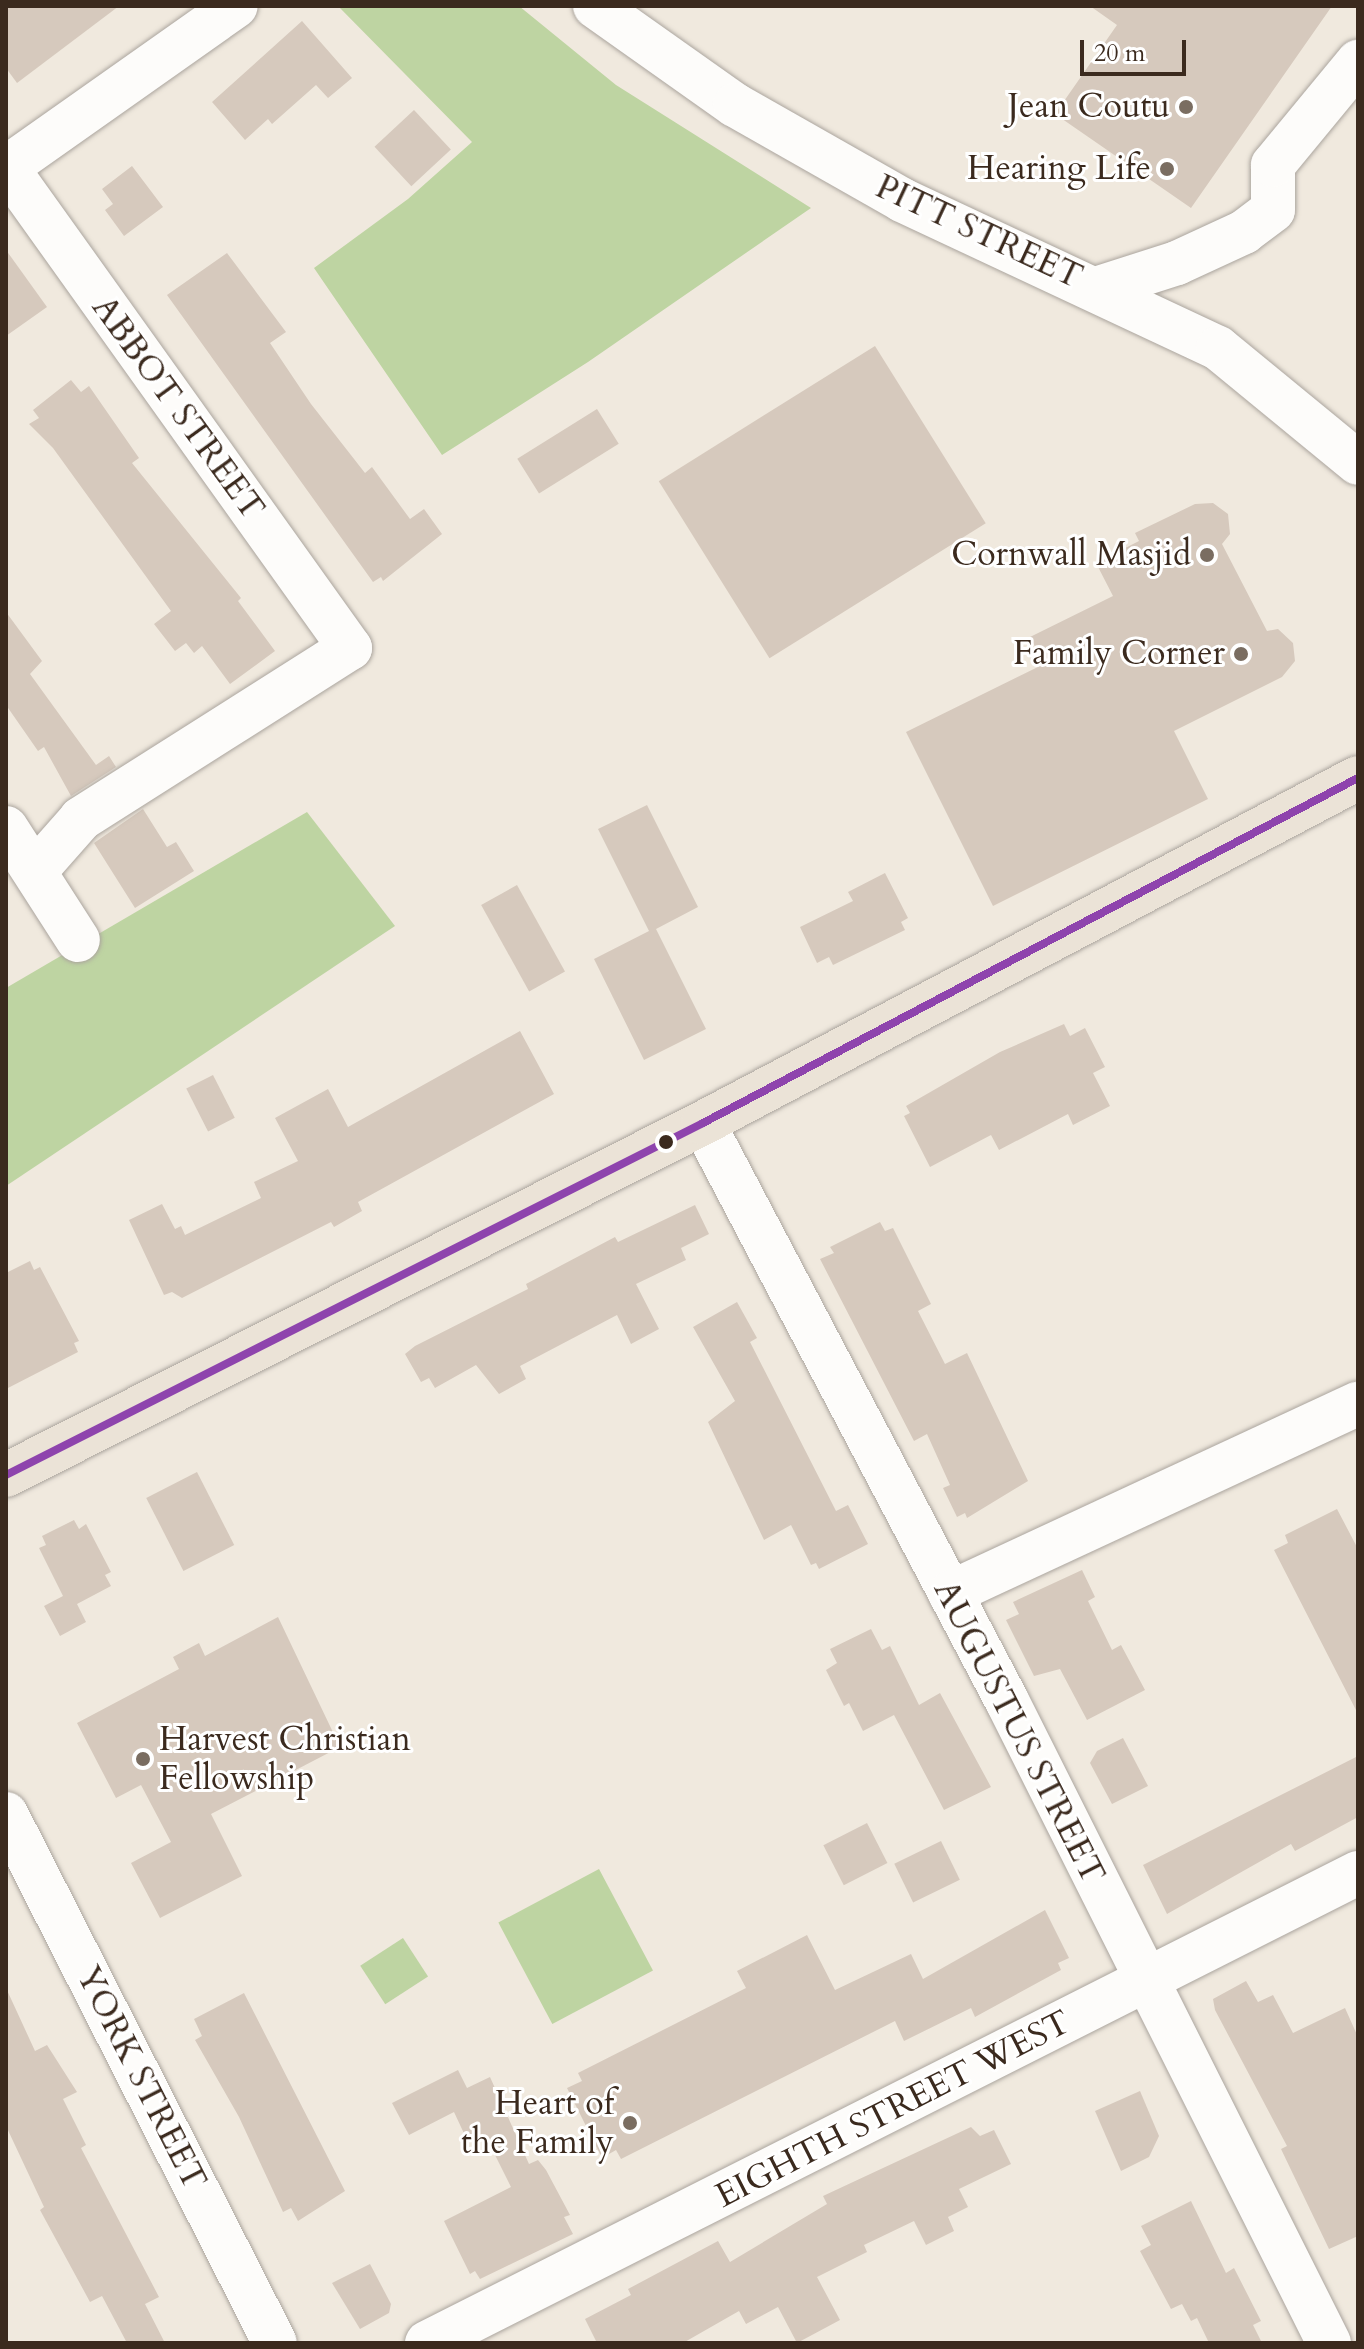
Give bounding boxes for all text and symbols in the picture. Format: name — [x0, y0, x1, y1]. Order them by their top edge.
scale bar — [1084, 24, 1190, 74]
text: 20 m — [1094, 37, 1145, 70]
place label: Jean Coutu — [1007, 87, 1170, 127]
marker: Jean Coutu — [1177, 98, 1195, 116]
place label: Hearing Life — [967, 149, 1151, 189]
marker: Hearing Life — [1158, 160, 1176, 178]
street label: PITT STREET — [869, 166, 1089, 298]
street label: ABBOT STREET — [83, 288, 273, 528]
place label: Cornwall Masjid — [951, 535, 1191, 575]
marker: Cornwall Masjid — [1198, 546, 1216, 564]
place label: Family Corner — [1013, 634, 1225, 674]
marker: Family Corner — [1232, 645, 1250, 663]
unlabelled marker — [658, 1134, 674, 1150]
street label: AUGUSTUS STREET — [925, 1574, 1113, 1890]
place label: Harvest Christian Fellowship — [159, 1719, 411, 1798]
marker: Harvest Christian Fellowship — [134, 1750, 152, 1768]
street label: YORK STREET — [67, 1960, 215, 2196]
street label: EIGHTH STREET WEST — [709, 2002, 1077, 2216]
place label: Heart of the Family — [461, 2083, 614, 2162]
marker: Heart of the Family — [621, 2114, 639, 2132]

